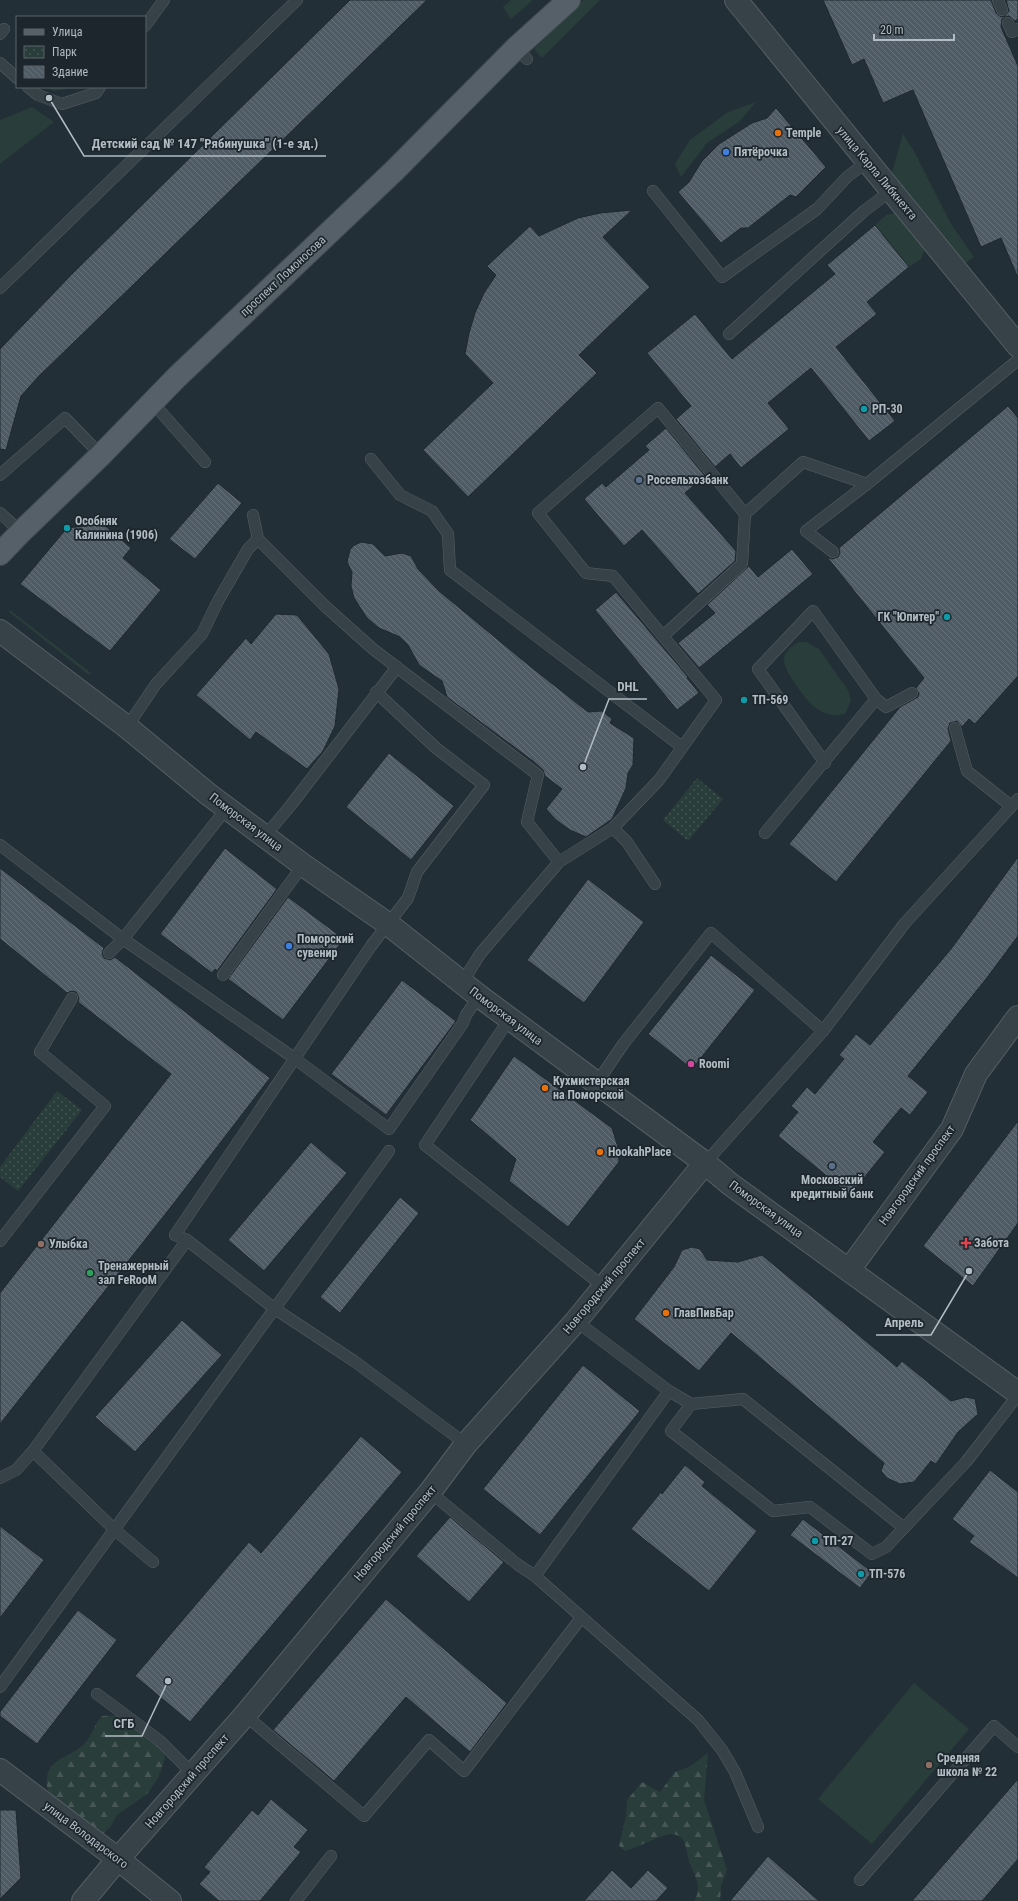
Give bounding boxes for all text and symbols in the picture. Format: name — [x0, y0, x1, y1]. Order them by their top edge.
legend — [16, 16, 146, 88]
scale bar — [874, 16, 954, 42]
text: 20 m — [880, 23, 904, 37]
text: Улица — [52, 25, 83, 39]
text: Парк — [52, 45, 77, 59]
text: Здание — [52, 65, 89, 79]
street label: улица Карла Либкнехта — [834, 124, 920, 223]
place label: Temple — [786, 126, 822, 140]
marker: Temple — [773, 128, 783, 138]
callout: Детский сад № 147 "Рябинушка" (1-е зд.) — [84, 131, 326, 156]
text: Детский сад № 147 "Рябинушка" (1-е зд.) — [92, 136, 318, 151]
place label: Пятёрочка — [734, 145, 788, 159]
marker: Пятёрочка — [721, 147, 731, 157]
street label: проспект Ломоносова — [237, 233, 329, 319]
place label: РП-30 — [872, 402, 903, 416]
marker: РП-30 — [859, 404, 869, 414]
place label: Россельхозбанк — [647, 473, 729, 487]
marker: Россельхозбанк — [634, 475, 644, 485]
place label: Особняк Калинина (1906) — [75, 514, 158, 542]
marker: Особняк Калинина (1906) — [62, 523, 72, 533]
place label: ГК "Юпитер" — [878, 610, 939, 624]
marker: ГК "Юпитер" — [942, 612, 952, 622]
callout: DHL — [609, 674, 647, 699]
text: DHL — [617, 679, 639, 694]
place label: ТП-569 — [752, 693, 788, 707]
marker: ТП-569 — [739, 695, 749, 705]
street label: Поморская улица — [207, 790, 285, 854]
place label: Поморский сувенир — [297, 932, 354, 960]
marker: Поморский сувенир — [284, 941, 294, 951]
street label: Поморская улица — [467, 984, 545, 1048]
place label: Roomi — [699, 1057, 730, 1071]
marker: Roomi — [686, 1059, 696, 1069]
place label: Кухмистерская на Поморской — [553, 1074, 630, 1102]
marker: Кухмистерская на Поморской — [540, 1083, 550, 1093]
street label: Новгородский проспект — [876, 1122, 958, 1228]
place label: HookahPlace — [608, 1145, 672, 1159]
marker: HookahPlace — [595, 1147, 605, 1157]
marker: Московский кредитный банк — [827, 1161, 837, 1171]
place label: Московский кредитный банк — [790, 1173, 874, 1201]
street label: Поморская улица — [726, 1178, 806, 1241]
street label: Новгородский проспект — [560, 1235, 648, 1337]
place label: Забота — [974, 1236, 1009, 1250]
place label: Улыбка — [49, 1237, 88, 1251]
marker: Забота — [961, 1238, 971, 1248]
marker: Улыбка — [36, 1239, 46, 1249]
place label: Тренажерный зал FeRooM — [98, 1259, 169, 1287]
marker: Тренажерный зал FeRooM — [85, 1268, 95, 1278]
place label: ГлавПивБар — [674, 1306, 734, 1320]
marker: ГлавПивБар — [661, 1308, 671, 1318]
callout: Апрель — [876, 1310, 931, 1335]
text: Апрель — [884, 1315, 924, 1330]
street label: Новгородский проспект — [351, 1482, 439, 1584]
place label: ТП-27 — [823, 1534, 853, 1548]
marker: ТП-27 — [810, 1536, 820, 1546]
place label: ТП-576 — [869, 1567, 905, 1581]
marker: ТП-576 — [856, 1569, 866, 1579]
callout: СГБ — [105, 1711, 142, 1736]
text: СГБ — [114, 1716, 134, 1731]
street label: Новгородский проспект — [142, 1731, 232, 1831]
place label: Средняя школа № 22 — [937, 1751, 997, 1779]
marker: Средняя школа № 22 — [924, 1760, 934, 1770]
street label: улица Володарского — [41, 1799, 131, 1871]

